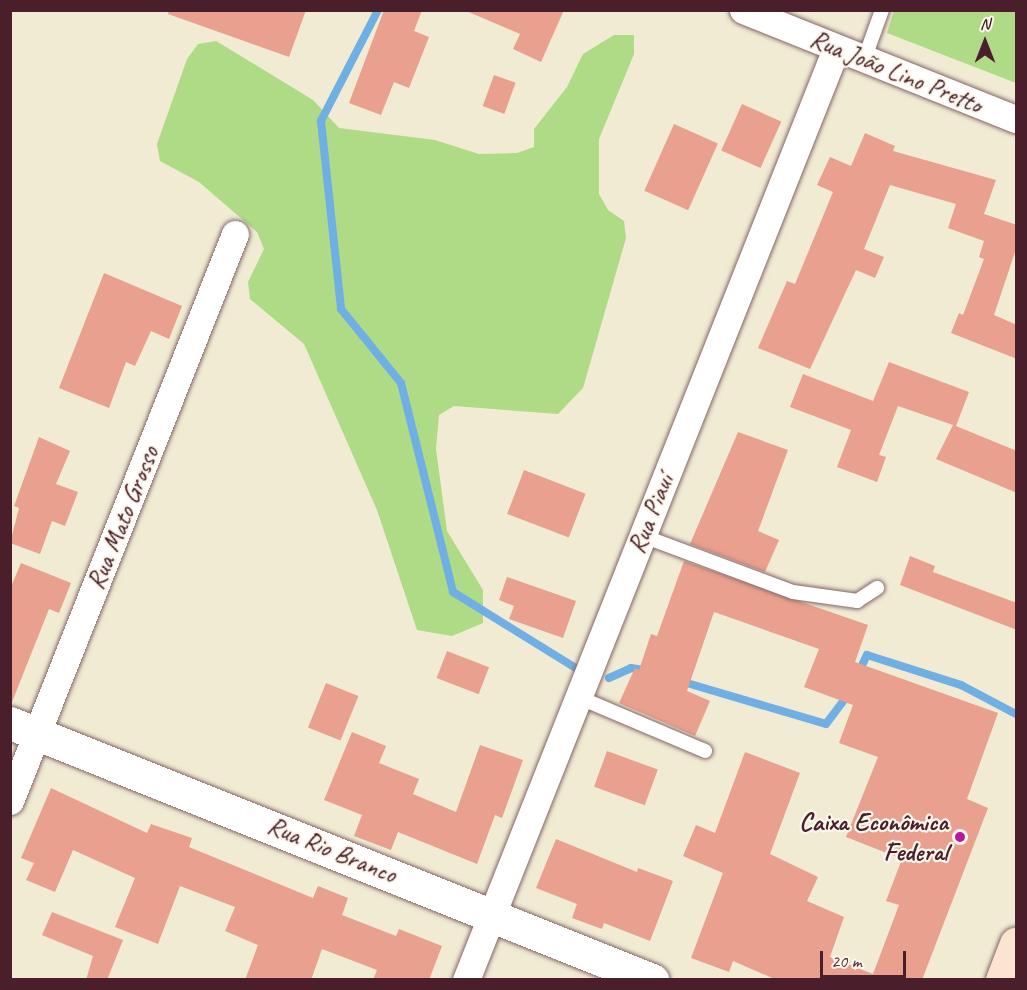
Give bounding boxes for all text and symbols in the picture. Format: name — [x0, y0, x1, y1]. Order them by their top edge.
north arrow — [955, 12, 1015, 72]
text: N — [980, 14, 990, 34]
street label: Rua João Lino Pretto — [805, 23, 987, 121]
street label: Rua Mato Grosso — [80, 442, 166, 594]
street label: Rua Piauí — [621, 470, 681, 558]
place label: Caixa Econômica Federal — [799, 806, 948, 868]
street label: Rua Rio Branco — [262, 810, 402, 890]
marker: Caixa Econômica Federal — [953, 830, 967, 844]
scale bar — [823, 939, 908, 977]
text: 20 m — [831, 950, 862, 972]

